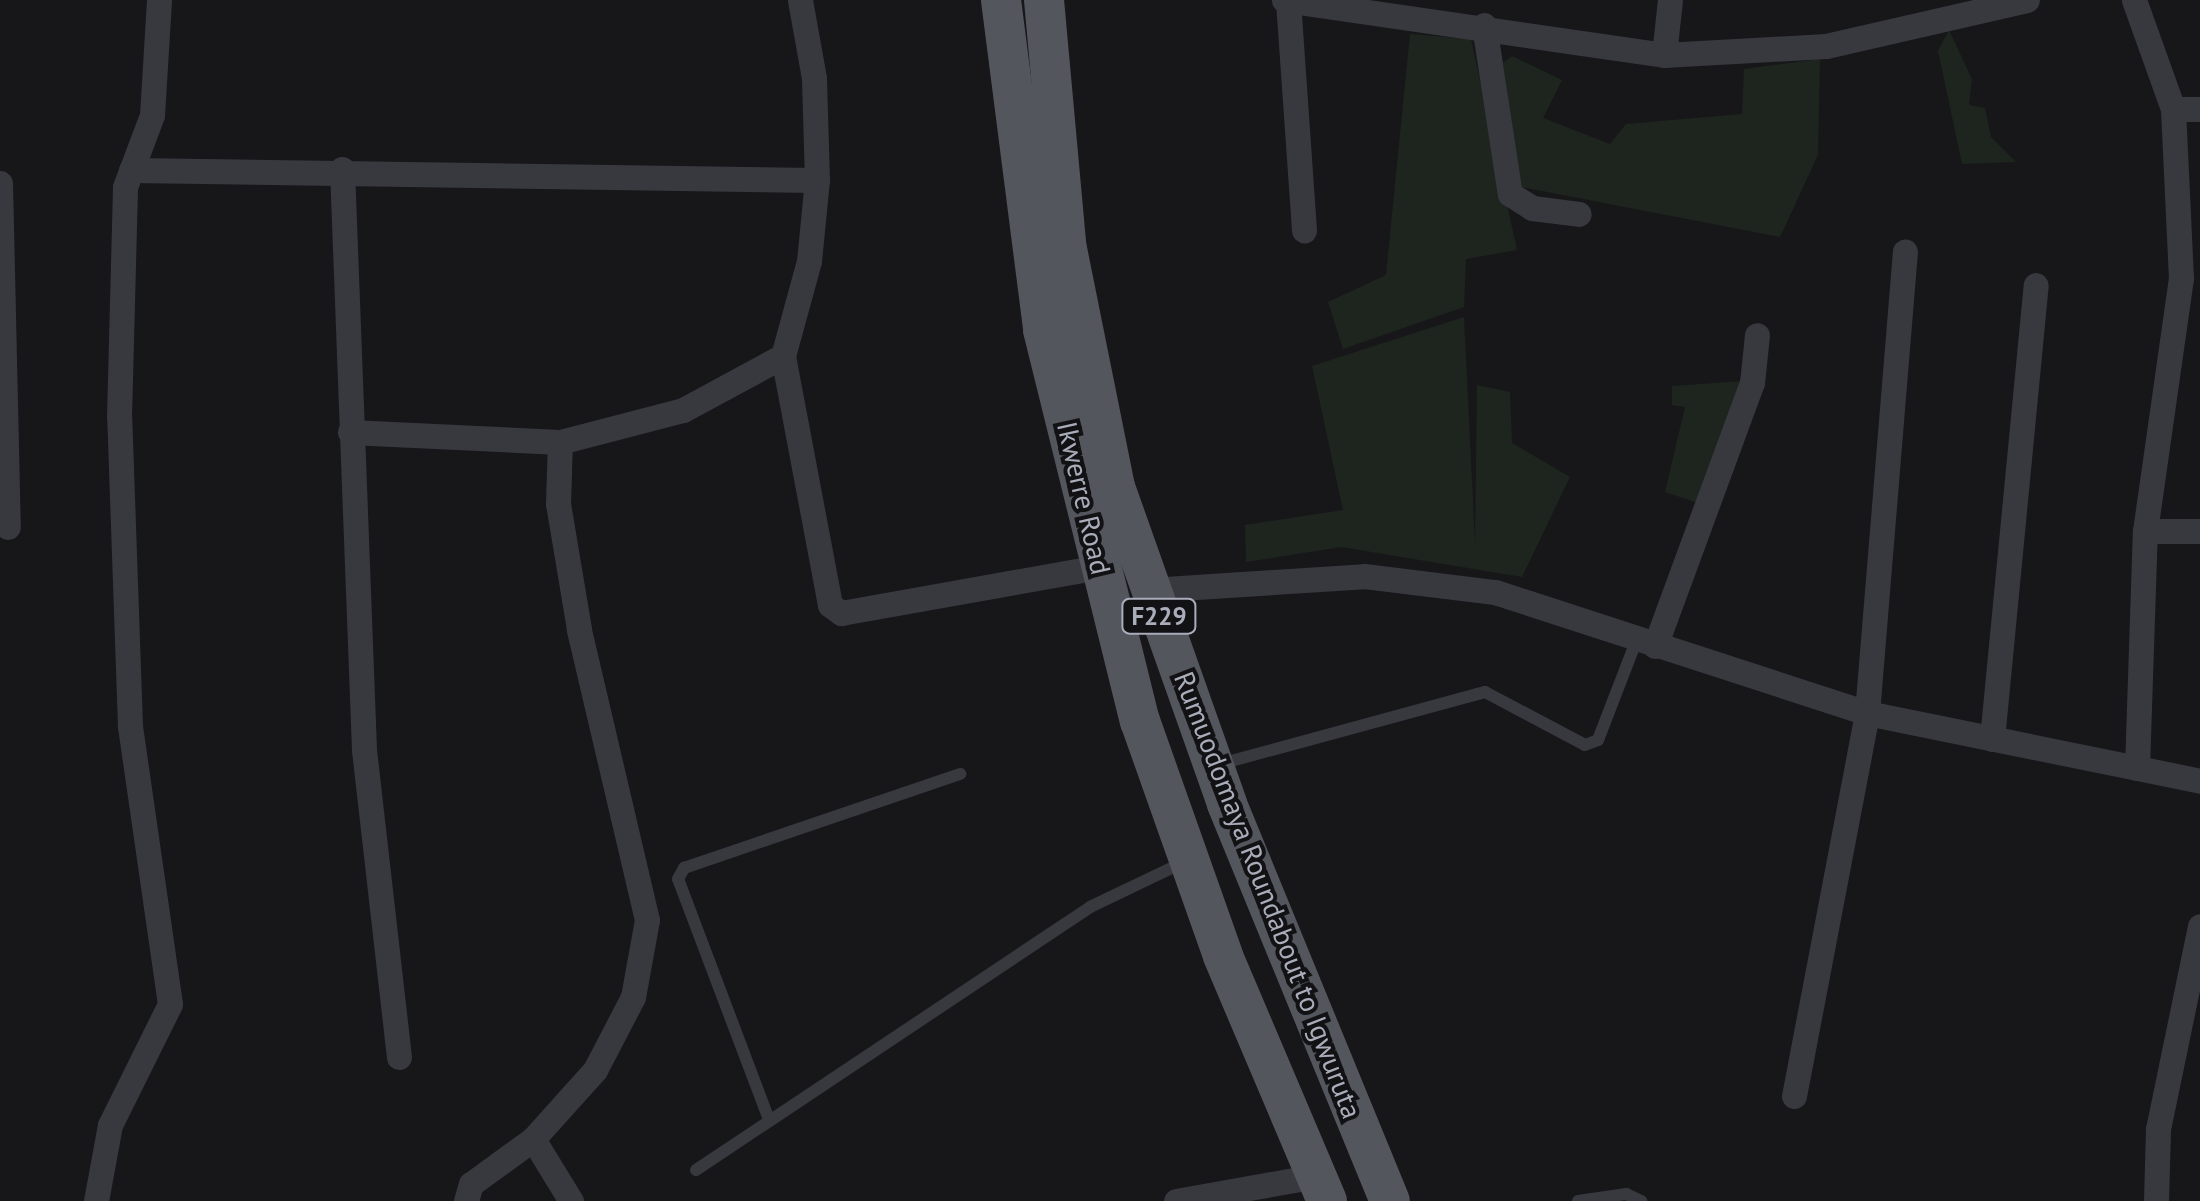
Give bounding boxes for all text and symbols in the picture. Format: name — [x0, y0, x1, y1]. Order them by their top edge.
street label: Ikwerre Road — [1050, 418, 1118, 578]
road number: F229 — [1119, 596, 1199, 636]
street label: Rumuodomaya Roundabout to Igwuruta — [1167, 667, 1369, 1123]

